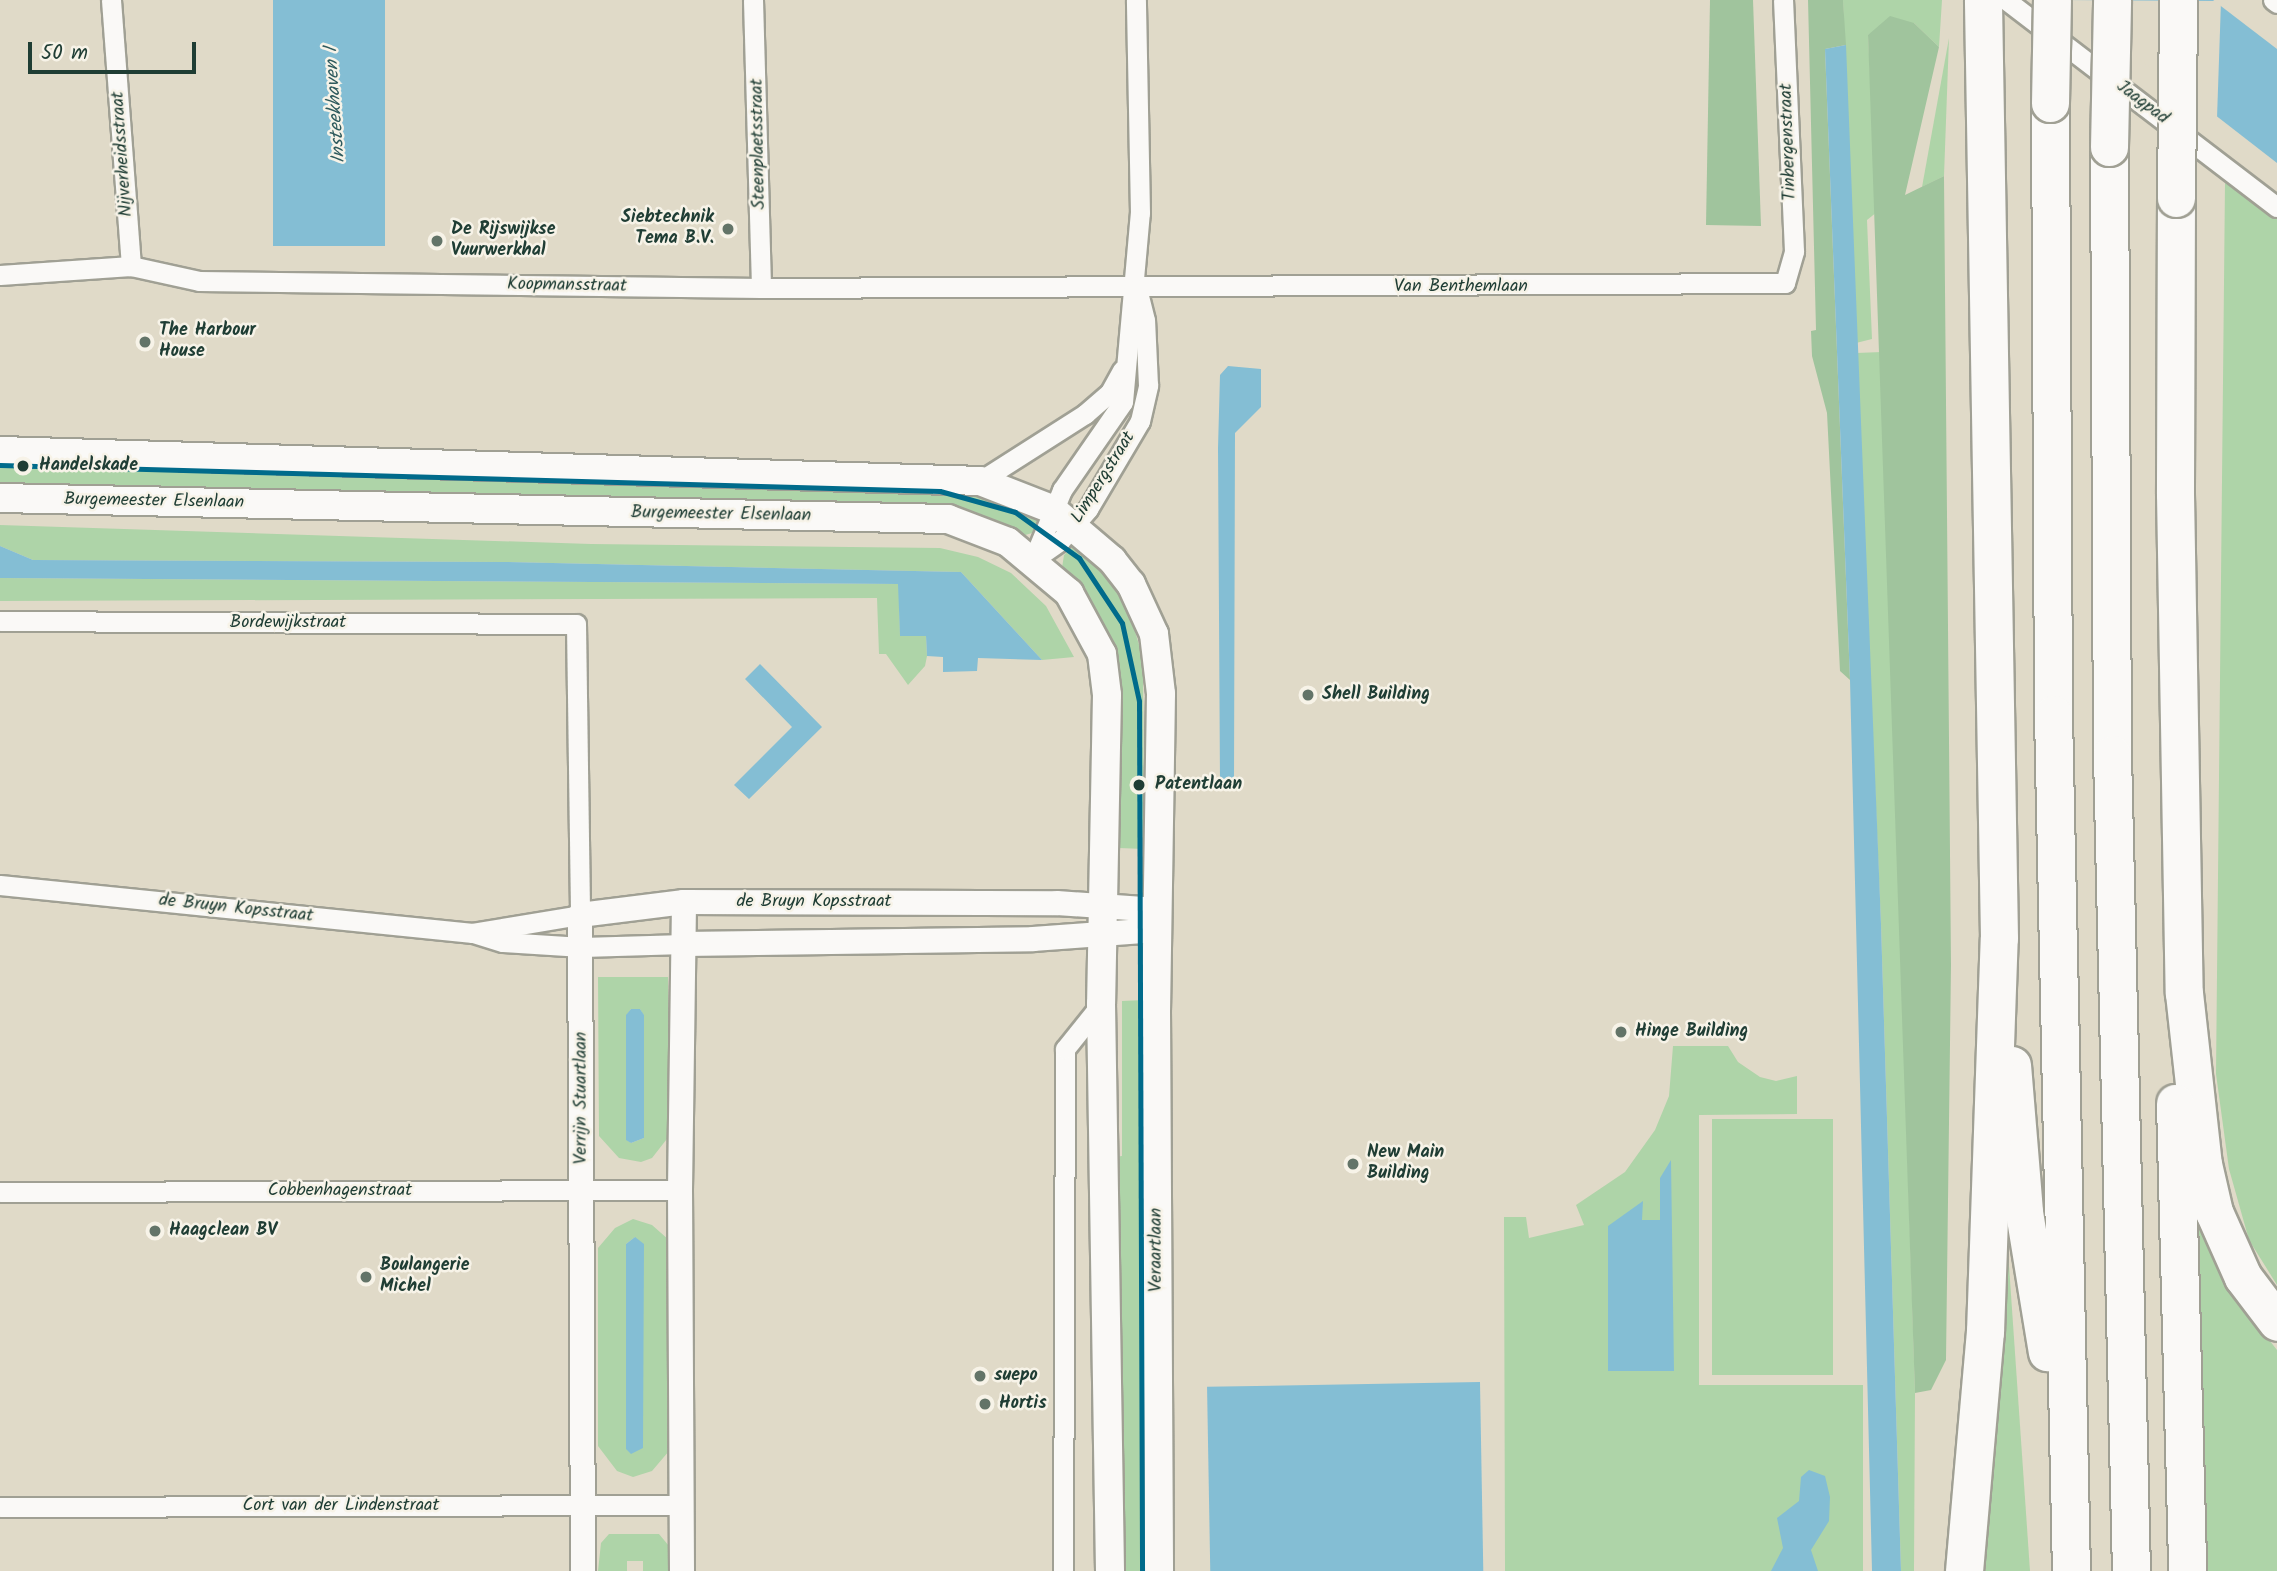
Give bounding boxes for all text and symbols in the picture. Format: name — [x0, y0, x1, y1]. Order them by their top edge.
scale bar — [32, 28, 200, 72]
text: 50 m — [41, 37, 88, 70]
water label: Insteekhaven 1 — [321, 46, 351, 164]
street label: Jaagpad — [2112, 76, 2172, 130]
street label: Steenplaetsstraat — [747, 78, 771, 210]
street label: Tinbergenstraat — [1776, 83, 1802, 201]
street label: Nijverheidsstraat — [108, 90, 138, 218]
place label: Siebtechnik Tema B.V. — [621, 208, 714, 250]
place label: De Rijswijkse Vuurwerkhal — [451, 220, 555, 262]
marker: Siebtechnik Tema B.V. — [720, 221, 736, 237]
marker: De Rijswijkse Vuurwerkhal — [429, 233, 445, 249]
street label: Koopmansstraat — [507, 274, 627, 298]
street label: Van Benthemlaan — [1394, 276, 1528, 298]
place label: The Harbour House — [159, 321, 256, 364]
marker: The Harbour House — [137, 334, 153, 350]
street label: Limpergstraat — [1067, 428, 1141, 528]
place label: Handelskade — [39, 455, 138, 477]
marker: Handelskade — [13, 456, 33, 476]
street label: Burgemeester Elsenlaan — [64, 490, 244, 514]
street label: Burgemeester Elsenlaan — [631, 503, 811, 527]
street label: Bordewijkstraat — [230, 612, 346, 634]
place label: Shell Building — [1322, 684, 1430, 706]
marker: Shell Building — [1300, 687, 1316, 703]
place label: Patentlaan — [1155, 774, 1242, 796]
marker: Patentlaan — [1129, 775, 1149, 795]
street label: de Bruyn Kopsstraat — [158, 890, 314, 928]
street label: de Bruyn Kopsstraat — [736, 891, 892, 913]
place label: Hinge Building — [1635, 1021, 1748, 1043]
marker: Hinge Building — [1613, 1024, 1629, 1040]
street label: Verrijn Stuartlaan — [571, 1032, 593, 1164]
place label: New Main Building — [1367, 1143, 1444, 1186]
marker: New Main Building — [1345, 1156, 1361, 1172]
street label: Cobbenhagenstraat — [268, 1180, 412, 1202]
street label: Veraartlaan — [1146, 1208, 1168, 1292]
place label: Haagclean BV — [169, 1220, 277, 1242]
marker: Haagclean BV — [147, 1223, 163, 1239]
place label: Boulangerie Michel — [380, 1256, 470, 1298]
marker: Boulangerie Michel — [358, 1269, 374, 1285]
place label: suepo — [994, 1365, 1038, 1387]
marker: suepo — [972, 1368, 988, 1384]
place label: Hortis — [999, 1393, 1047, 1415]
marker: Hortis — [977, 1396, 993, 1412]
street label: Cort van der Lindenstraat — [242, 1495, 440, 1517]

